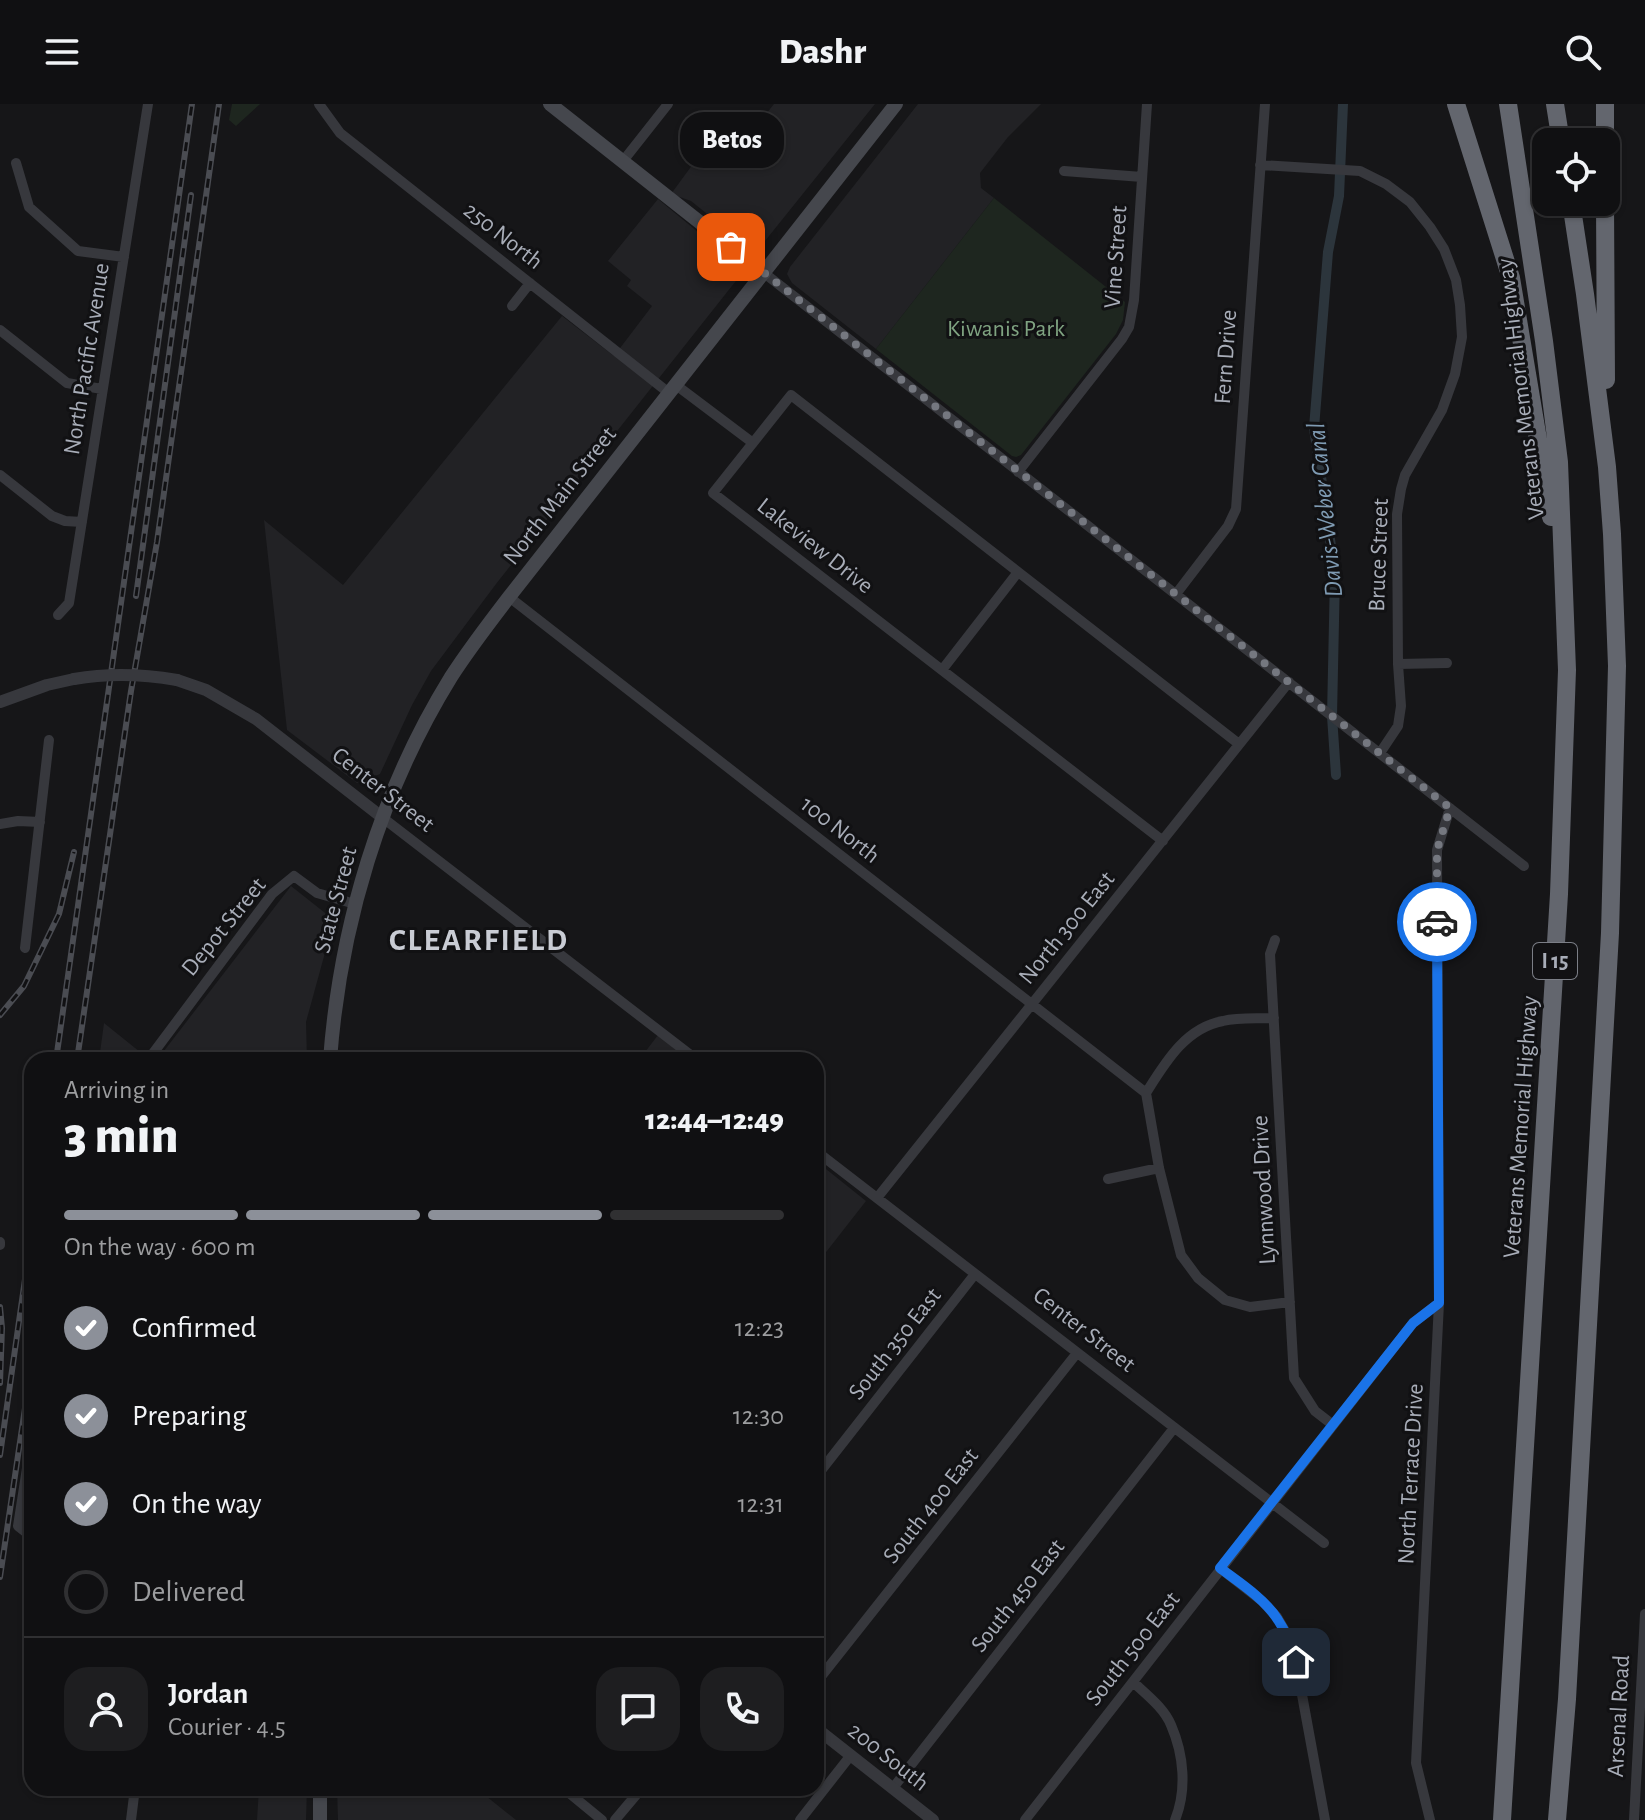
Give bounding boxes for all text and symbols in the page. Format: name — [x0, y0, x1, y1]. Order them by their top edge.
icon: menu — [40, 30, 84, 74]
icon: search — [1561, 30, 1605, 74]
text: Dashr — [779, 34, 866, 70]
callout: Betos — [679, 111, 783, 167]
text: Betos — [702, 127, 762, 153]
map controls — [1532, 128, 1620, 216]
button: locate — [1532, 128, 1620, 216]
street label: 250 North — [459, 198, 547, 274]
street label: Vine Street — [1100, 204, 1132, 309]
pin — [697, 213, 765, 281]
icon: bag — [709, 225, 753, 269]
street label: Veterans Memorial Highway — [1493, 257, 1549, 521]
street label: North Pacific Avenue — [60, 261, 114, 457]
street label: Fern Drive — [1211, 309, 1241, 405]
park label: Kiwanis Park — [947, 317, 1065, 341]
water label: Davis-Weber Canal — [1303, 421, 1347, 599]
street label: North Main Street — [499, 422, 621, 569]
street label: Lakeview Drive — [753, 494, 877, 598]
street label: Bruce Street — [1365, 498, 1393, 612]
street label: Center Street — [328, 743, 439, 837]
street label: 100 North — [796, 792, 884, 868]
street label: State Street — [310, 844, 362, 956]
street label: North 300 East — [1014, 867, 1120, 989]
street label: Depot Street — [177, 873, 271, 981]
courier — [1397, 882, 1477, 962]
icon: car — [1415, 900, 1459, 944]
district label: CLEARFIELD — [389, 924, 569, 956]
road number: I 15 — [1533, 943, 1577, 979]
street label: Veterans Memorial Highway — [1500, 995, 1542, 1259]
text: Arriving in — [64, 1077, 169, 1103]
text: 12:44–12:49 — [645, 1105, 784, 1135]
text: 3 min — [64, 1110, 178, 1162]
street label: Lynnwood Drive — [1248, 1115, 1280, 1265]
text: On the way · 600 m — [64, 1234, 256, 1260]
street label: South 350 East — [844, 1283, 946, 1404]
street label: Center Street — [1029, 1283, 1140, 1377]
icon: check — [64, 1306, 108, 1350]
text: Confirmed — [132, 1313, 256, 1343]
text: 12:23 — [735, 1315, 784, 1341]
street label: North Terrace Drive — [1394, 1383, 1428, 1565]
icon: check — [64, 1394, 108, 1438]
text: Preparing — [132, 1401, 247, 1431]
text: 12:30 — [733, 1403, 784, 1429]
street label: South 400 East — [879, 1444, 983, 1568]
icon: check — [64, 1482, 108, 1526]
text: On the way — [132, 1489, 261, 1519]
text: 12:31 — [738, 1491, 784, 1517]
street label: South 450 East — [967, 1535, 1069, 1657]
text: Delivered — [132, 1577, 245, 1607]
street label: South 500 East — [1081, 1587, 1185, 1710]
pin — [1262, 1628, 1330, 1696]
icon: home — [1274, 1640, 1318, 1684]
street label: Arsenal Road — [1604, 1654, 1634, 1778]
button: person — [64, 1667, 148, 1751]
button: chat — [596, 1667, 680, 1751]
button: phone — [700, 1667, 784, 1751]
text: Jordan — [168, 1679, 248, 1709]
text: Courier · 4.5 — [168, 1714, 286, 1740]
street label: 200 South — [843, 1718, 933, 1796]

